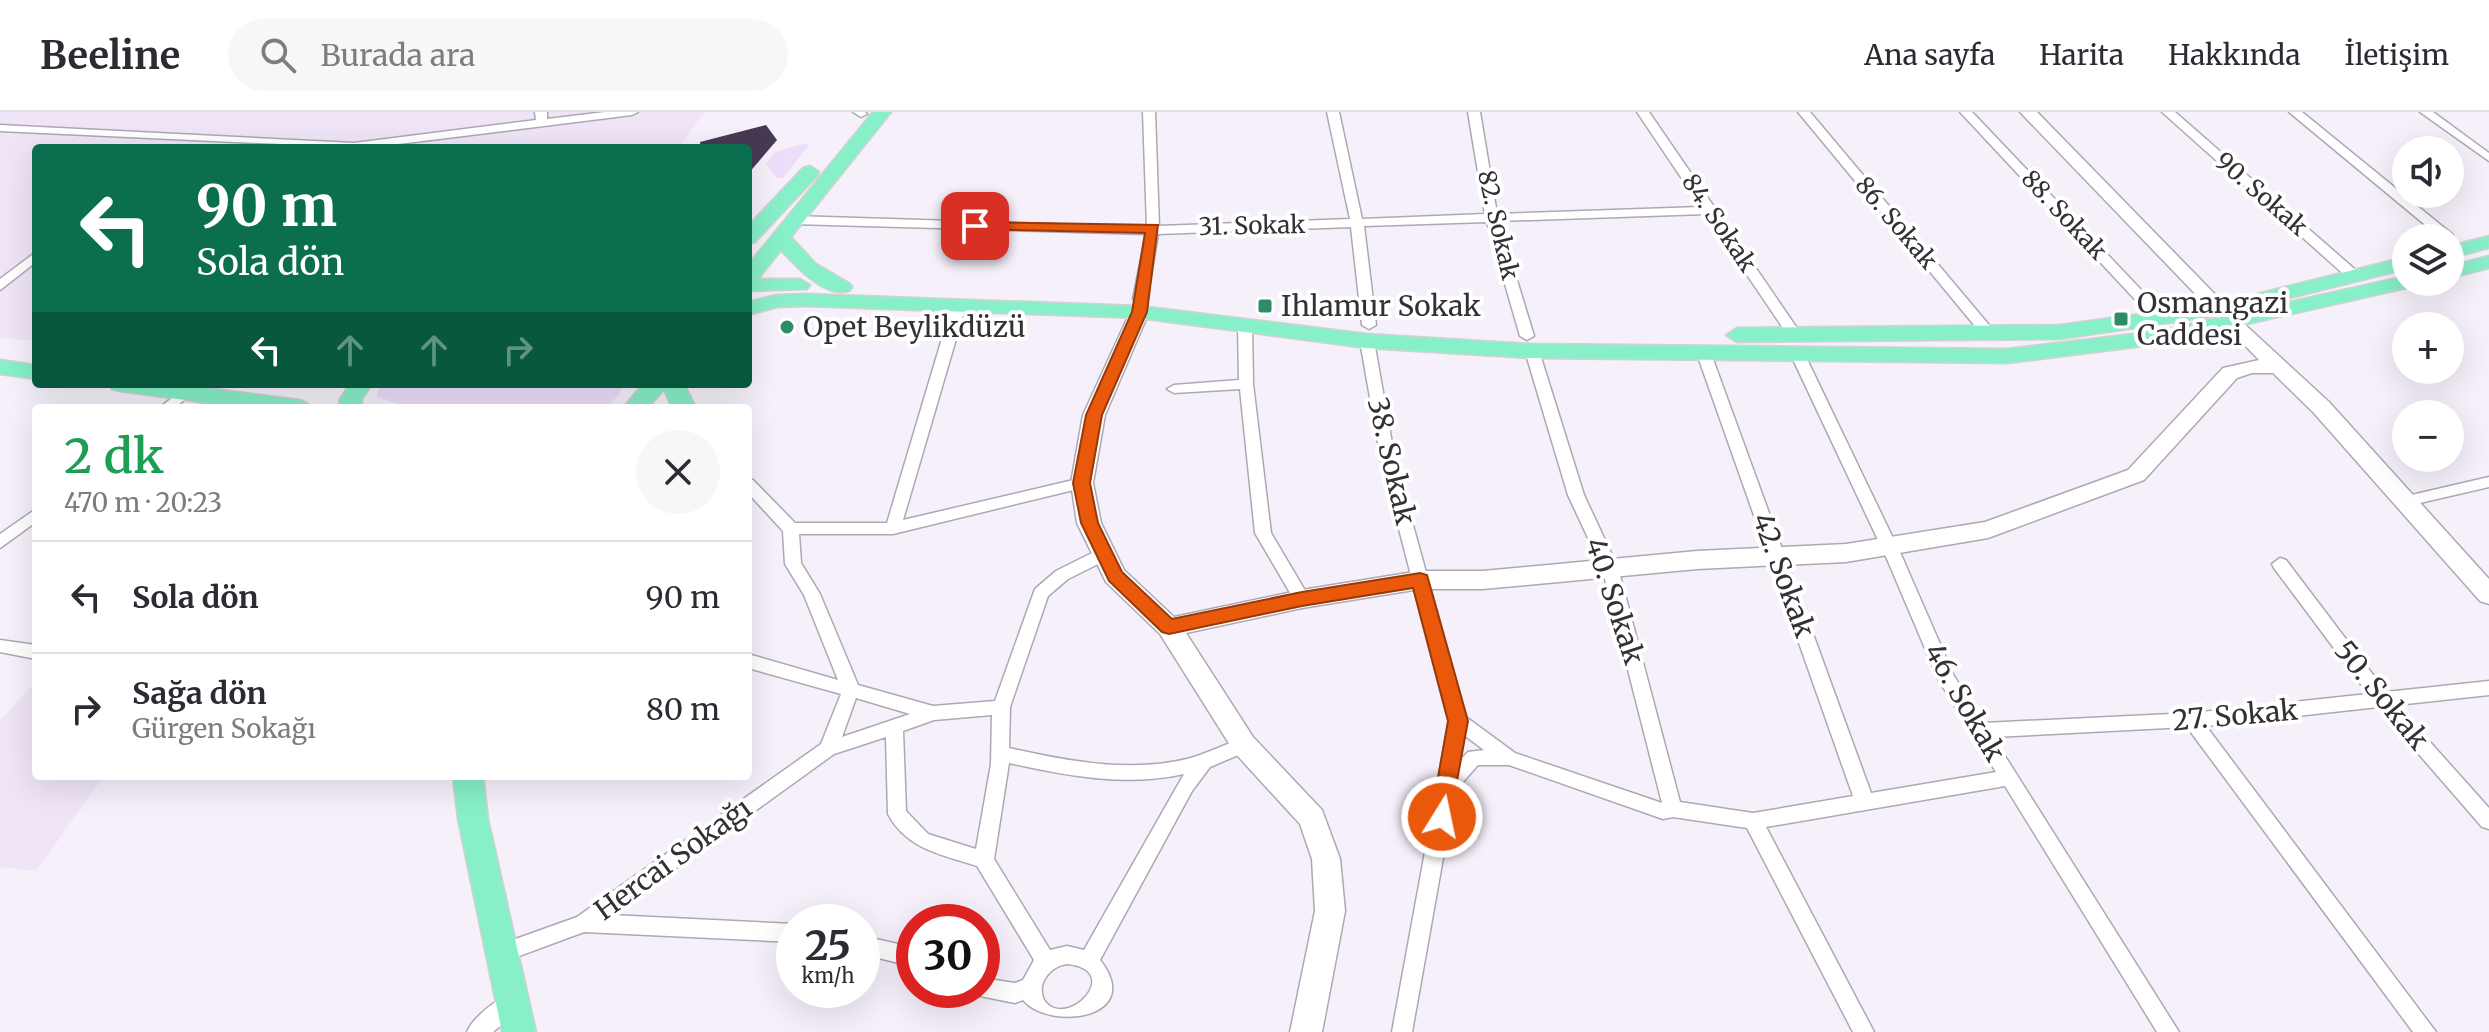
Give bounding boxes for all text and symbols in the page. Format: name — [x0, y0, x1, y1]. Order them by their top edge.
search box — [228, 19, 788, 91]
text: Beeline — [40, 32, 180, 79]
icon: search — [256, 33, 300, 77]
text: Burada ara — [320, 36, 475, 74]
text: Ana sayfa — [1864, 37, 1995, 73]
text: Harita — [2039, 37, 2124, 73]
text: Hakkında — [2168, 37, 2301, 73]
text: İletişim — [2345, 37, 2449, 73]
map controls — [2392, 136, 2464, 472]
button: sound — [2392, 136, 2464, 208]
street label: 90. Sokak — [2209, 145, 2314, 243]
street label: 88. Sokak — [2015, 163, 2114, 267]
street label: 82. Sokak — [1471, 167, 1526, 283]
street label: 84. Sokak — [1675, 168, 1764, 278]
street label: 86. Sokak — [1849, 170, 1945, 276]
text: 90 m — [196, 171, 337, 241]
icon: left — [64, 176, 168, 280]
pin — [941, 192, 1009, 260]
icon: arrive — [953, 204, 997, 248]
street label: 31. Sokak — [1198, 209, 1306, 242]
button: layers — [2392, 224, 2464, 296]
text: Sola dön — [196, 240, 344, 285]
place label: Osmangazi Caddesi — [2137, 285, 2288, 353]
place label: Ihlamur Sokak — [1281, 288, 1481, 324]
marker: Ihlamur Sokak — [1256, 297, 1274, 315]
place label: Opet Beylikdüzü — [803, 309, 1026, 345]
marker: Osmangazi Caddesi — [2112, 310, 2130, 328]
button: + — [2392, 312, 2464, 384]
marker: Opet Beylikdüzü — [778, 318, 796, 336]
icon: left — [244, 328, 288, 372]
icon: ahead — [328, 328, 372, 372]
icon: ahead — [412, 328, 456, 372]
icon: right — [496, 328, 540, 372]
street label: 38. Sokak — [1360, 394, 1424, 528]
button: − — [2392, 400, 2464, 472]
text: 2 dk — [64, 426, 164, 486]
button: close — [636, 430, 720, 514]
text: 470 m · 20:23 — [64, 486, 222, 519]
street label: 42. Sokak — [1745, 508, 1823, 642]
street label: 40. Sokak — [1578, 533, 1652, 669]
icon: left — [64, 575, 108, 619]
text: Sola dön — [132, 578, 259, 616]
text: 90 m — [646, 578, 720, 616]
street label: 50. Sokak — [2327, 633, 2437, 757]
street label: 46. Sokak — [1917, 636, 2013, 768]
text: Sağa dön — [132, 674, 267, 712]
icon: right — [64, 687, 108, 731]
text: 80 m — [646, 690, 720, 728]
street label: 27. Sokak — [2171, 692, 2299, 738]
text: Gürgen Sokağı — [132, 712, 316, 745]
position arrow — [1400, 775, 1484, 859]
street label: Hercai Sokağı — [587, 790, 759, 928]
speed limit sign: 30 — [896, 904, 1000, 1008]
text: 25 — [805, 921, 851, 971]
text: km/h — [802, 963, 854, 988]

